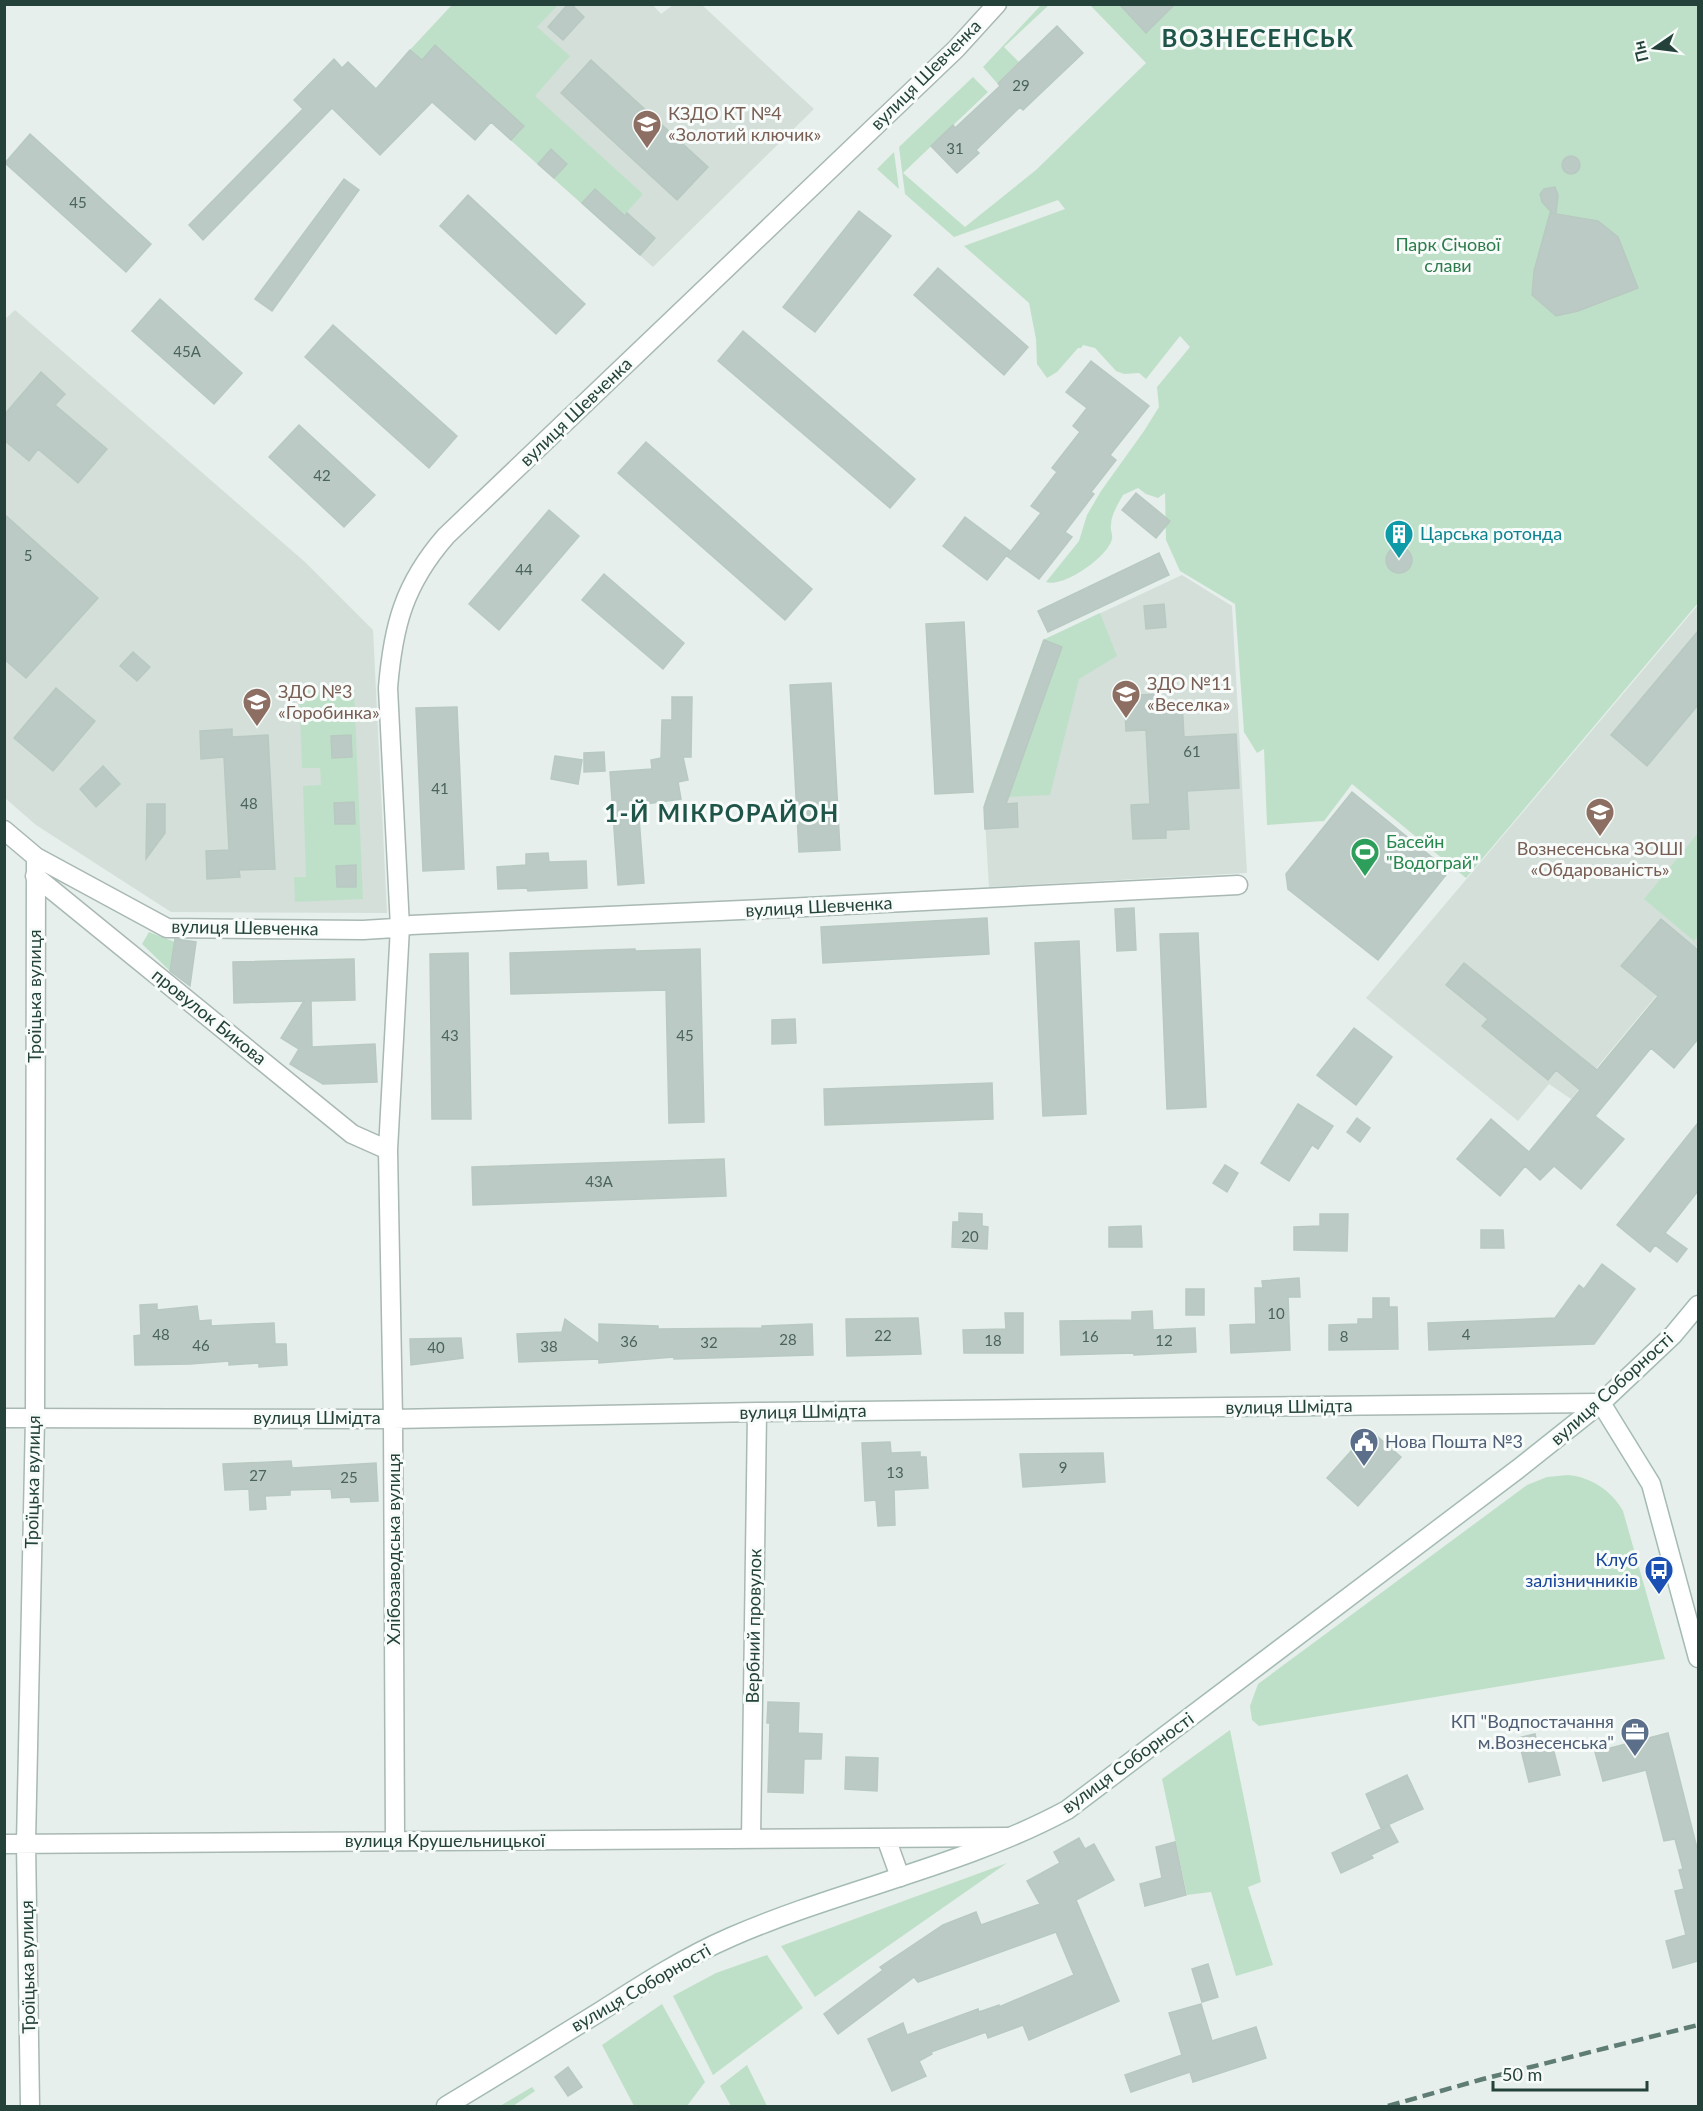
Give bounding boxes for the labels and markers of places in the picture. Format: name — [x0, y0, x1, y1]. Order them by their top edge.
place label: КЗДО КТ №4 «Золотий ключик» — [668, 102, 821, 145]
school or university icon: КЗДО КТ №4 «Золотий ключик» — [631, 108, 663, 150]
building icon: Царська ротонда — [1383, 518, 1415, 560]
place label: Царська ротонда — [1420, 522, 1562, 544]
place label: ЗДО №11 «Веселка» — [1147, 672, 1232, 715]
school or university icon: ЗДО №11 «Веселка» — [1110, 678, 1142, 720]
place label: ЗДО №3 «Горобинка» — [278, 680, 380, 723]
school or university icon: ЗДО №3 «Горобинка» — [241, 686, 273, 728]
school or university icon: Вознесенська ЗОШІ «Обдарованість» — [1584, 796, 1616, 838]
place label: Басейн "Водограй" — [1386, 830, 1479, 873]
sports icon: Басейн "Водограй" — [1349, 836, 1381, 878]
place label: Вознесенська ЗОШІ «Обдарованість» — [1517, 837, 1683, 880]
public building icon: Нова Пошта №3 — [1348, 1426, 1380, 1468]
place label: Нова Пошта №3 — [1385, 1430, 1523, 1452]
place label: Клуб залізничників — [1525, 1548, 1638, 1591]
bus stop icon: Клуб залізничників — [1643, 1554, 1675, 1596]
place label: КП "Водпостачання м.Вознесенська" — [1451, 1710, 1614, 1753]
office icon: КП "Водпостачання м.Вознесенська" — [1619, 1716, 1651, 1758]

